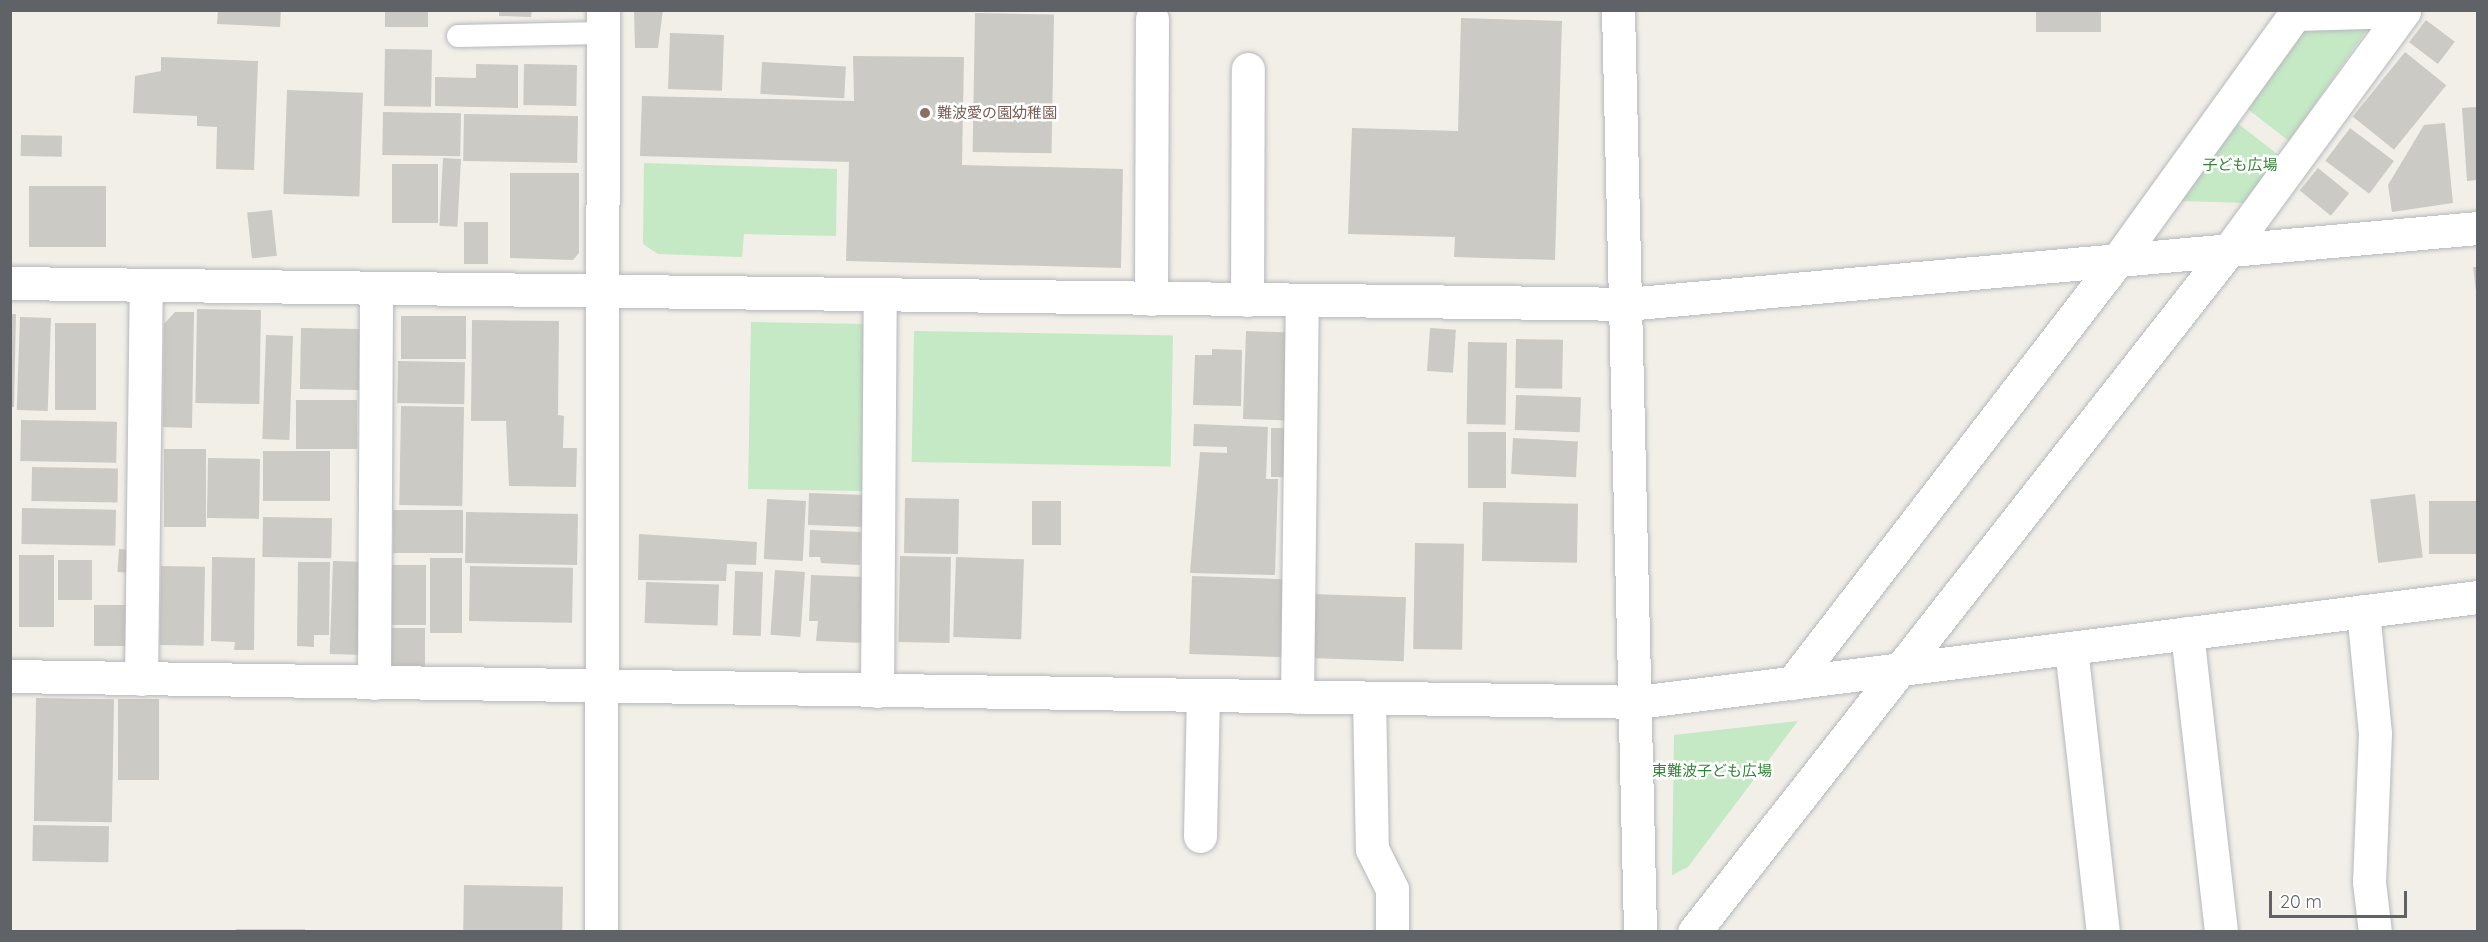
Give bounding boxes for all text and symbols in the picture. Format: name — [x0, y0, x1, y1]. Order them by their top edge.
place label: 難波愛の園幼稚園 — [937, 104, 1057, 122]
marker: 難波愛の園幼稚園 — [918, 106, 932, 120]
park label: 子ども広場 — [2203, 156, 2277, 174]
park label: 東難波子ども広場 — [1652, 762, 1772, 780]
scale bar — [2272, 879, 2410, 917]
text: 20 m — [2280, 890, 2322, 913]

